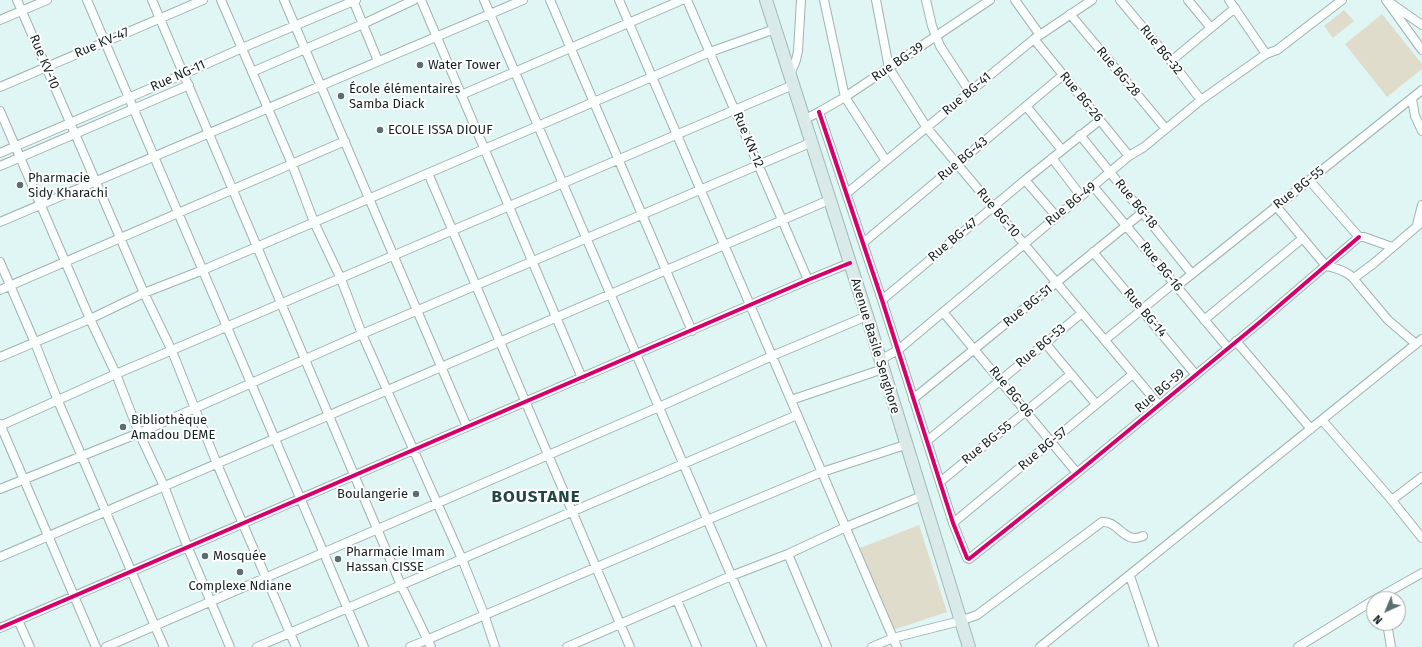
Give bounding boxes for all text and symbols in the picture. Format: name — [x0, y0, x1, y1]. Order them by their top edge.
street label: Rue BG-32 — [1136, 22, 1186, 78]
street label: Rue KV-47 — [72, 24, 132, 62]
street label: Rue KV-10 — [26, 32, 62, 92]
street label: Rue BG-39 — [869, 39, 927, 85]
street label: Rue BG-28 — [1093, 44, 1143, 100]
street label: Rue NG-11 — [148, 57, 208, 95]
place label: Water Tower — [428, 57, 500, 73]
marker: Water Tower — [415, 60, 425, 70]
street label: Rue BG-41 — [939, 69, 995, 119]
street label: Rue BG-26 — [1056, 69, 1106, 125]
place label: École élémentaires Samba Diack — [349, 81, 460, 112]
marker: École élémentaires Samba Diack — [336, 91, 346, 101]
street label: Rue KN-12 — [729, 110, 767, 170]
place label: ECOLE ISSA DIOUF — [388, 122, 493, 138]
marker: ECOLE ISSA DIOUF — [375, 125, 385, 135]
street label: Rue BG-43 — [935, 134, 991, 184]
street label: Rue BG-55 — [1271, 163, 1327, 213]
place label: Pharmacie Sidy Kharachi — [28, 170, 108, 201]
street label: Rue BG-18 — [1111, 176, 1161, 232]
street label: Rue BG-49 — [1043, 179, 1099, 229]
marker: Pharmacie Sidy Kharachi — [15, 180, 25, 190]
street label: Rue BG-10 — [973, 185, 1023, 241]
street label: Rue BG-47 — [925, 215, 981, 265]
street label: Rue BG-16 — [1136, 239, 1186, 295]
street label: Avenue Basile Senghore — [847, 276, 903, 416]
street label: Rue BG-51 — [1000, 281, 1056, 331]
street label: Rue BG-14 — [1120, 285, 1170, 341]
street label: Rue BG-53 — [1013, 321, 1069, 371]
street label: Rue BG-06 — [986, 363, 1036, 421]
street label: Rue BG-59 — [1132, 366, 1188, 416]
place label: Bibliothèque Amadou DEME — [131, 412, 215, 443]
street label: Rue BG-55 — [959, 418, 1015, 468]
marker: Bibliothèque Amadou DEME — [118, 422, 128, 432]
street label: Rue BG-57 — [1015, 424, 1071, 474]
place label: Boulangerie — [337, 486, 408, 502]
district label: BOUSTANE — [491, 487, 581, 507]
marker: Boulangerie — [411, 489, 421, 499]
place label: Pharmacie Imam Hassan CISSE — [346, 544, 445, 575]
place label: Mosquée — [213, 548, 266, 564]
marker: Mosquée — [200, 551, 210, 561]
marker: Pharmacie Imam Hassan CISSE — [333, 554, 343, 564]
marker: Complexe Ndiane — [235, 567, 245, 577]
place label: Complexe Ndiane — [189, 578, 291, 594]
north arrow — [1366, 591, 1406, 631]
text: N — [1371, 612, 1385, 626]

